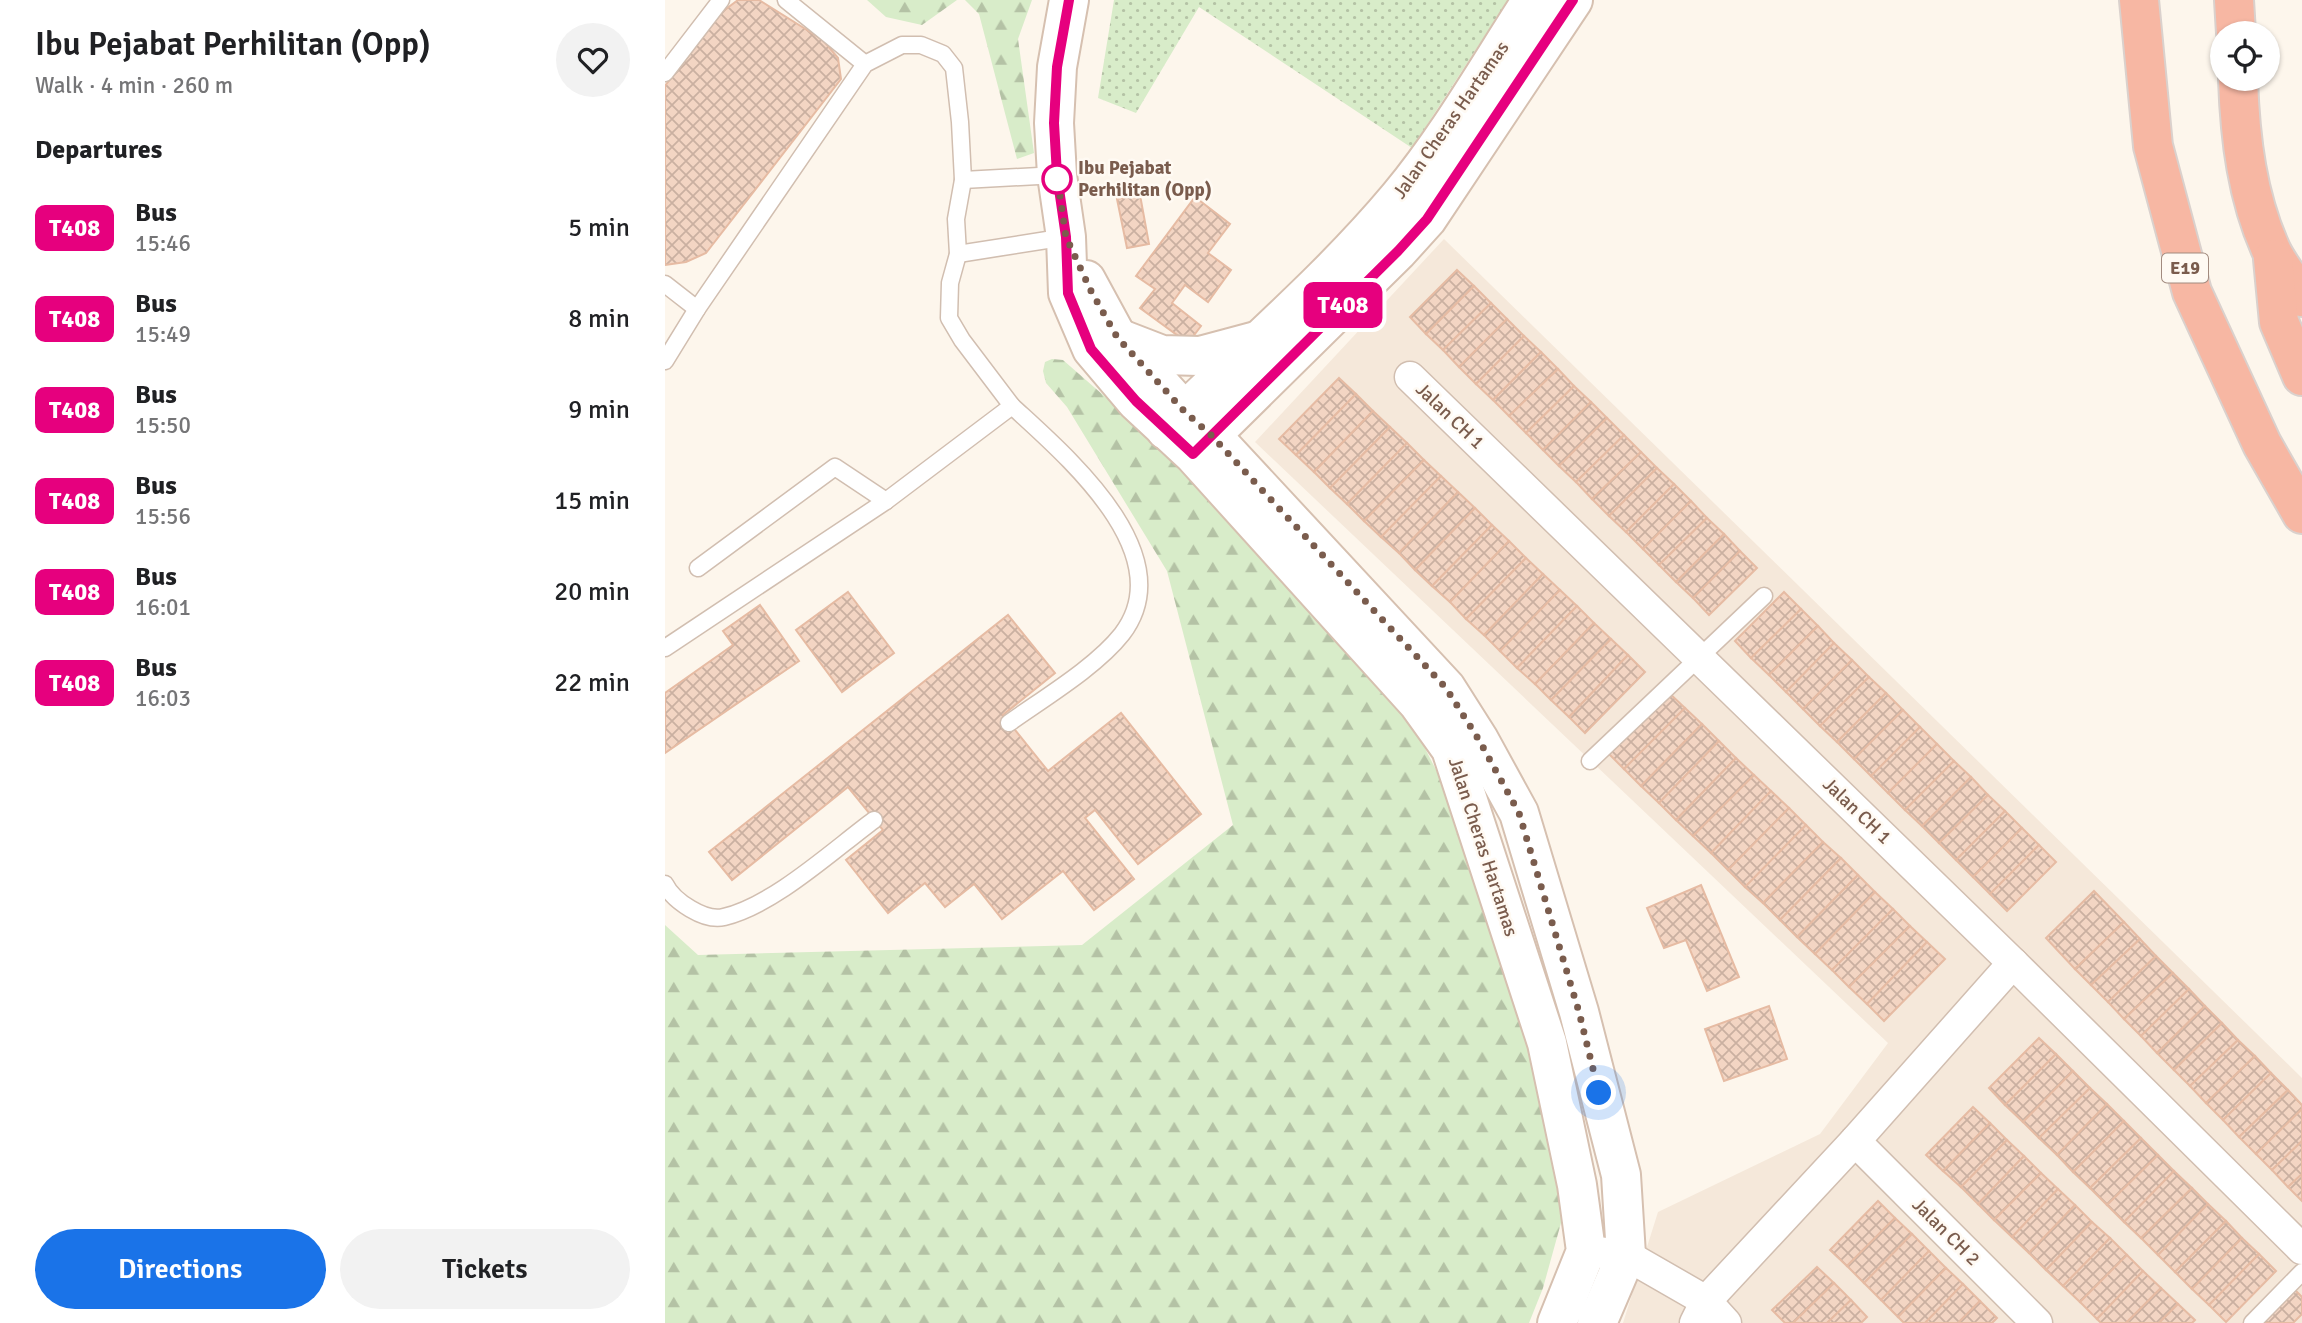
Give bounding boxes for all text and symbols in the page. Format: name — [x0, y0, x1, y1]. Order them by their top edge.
map controls — [2210, 21, 2280, 91]
button: locate — [2210, 21, 2280, 91]
button: heart — [556, 23, 630, 97]
text: Ibu Pejabat Perhilitan (Opp) — [35, 24, 431, 65]
street label: Jalan Cheras Hartamas — [1388, 37, 1514, 203]
text: Walk · 4 min · 260 m — [35, 71, 233, 100]
text: Departures — [35, 134, 162, 166]
place label: Ibu Pejabat Perhilitan (Opp) — [1078, 156, 1212, 202]
marker: Ibu Pejabat Perhilitan (Opp) — [1042, 164, 1072, 194]
text: Bus — [135, 197, 177, 229]
text: 5 min — [568, 212, 630, 244]
text: T408 — [49, 213, 100, 243]
text: 15:46 — [135, 229, 191, 258]
road number: E19 — [2162, 254, 2208, 282]
line badge: T408 — [1294, 282, 1392, 328]
text: Bus — [135, 288, 177, 320]
text: T408 — [1317, 290, 1369, 320]
text: 8 min — [568, 303, 630, 335]
text: T408 — [49, 304, 100, 334]
text: 15:49 — [135, 320, 191, 349]
street label: Jalan CH 1 — [1411, 377, 1489, 455]
text: Bus — [135, 379, 177, 411]
text: 9 min — [568, 394, 630, 426]
text: T408 — [49, 395, 100, 425]
text: 15:50 — [135, 411, 191, 440]
text: Bus — [135, 470, 177, 502]
text: 15 min — [554, 485, 630, 517]
text: T408 — [49, 486, 100, 516]
text: 15:56 — [135, 502, 191, 531]
text: Bus — [135, 561, 177, 593]
text: 20 min — [554, 576, 630, 608]
text: T408 — [49, 577, 100, 607]
text: 16:01 — [135, 593, 191, 622]
text: Bus — [135, 652, 177, 684]
text: 22 min — [554, 667, 630, 699]
text: T408 — [49, 668, 100, 698]
text: 16:03 — [135, 684, 191, 713]
street label: Jalan Cheras Hartamas — [1443, 754, 1523, 940]
street label: Jalan CH 1 — [1818, 772, 1896, 850]
your location — [1581, 1075, 1616, 1110]
street label: Jalan CH 2 — [1907, 1193, 1985, 1271]
button: Directions — [35, 1229, 326, 1309]
button: Tickets — [340, 1229, 630, 1309]

